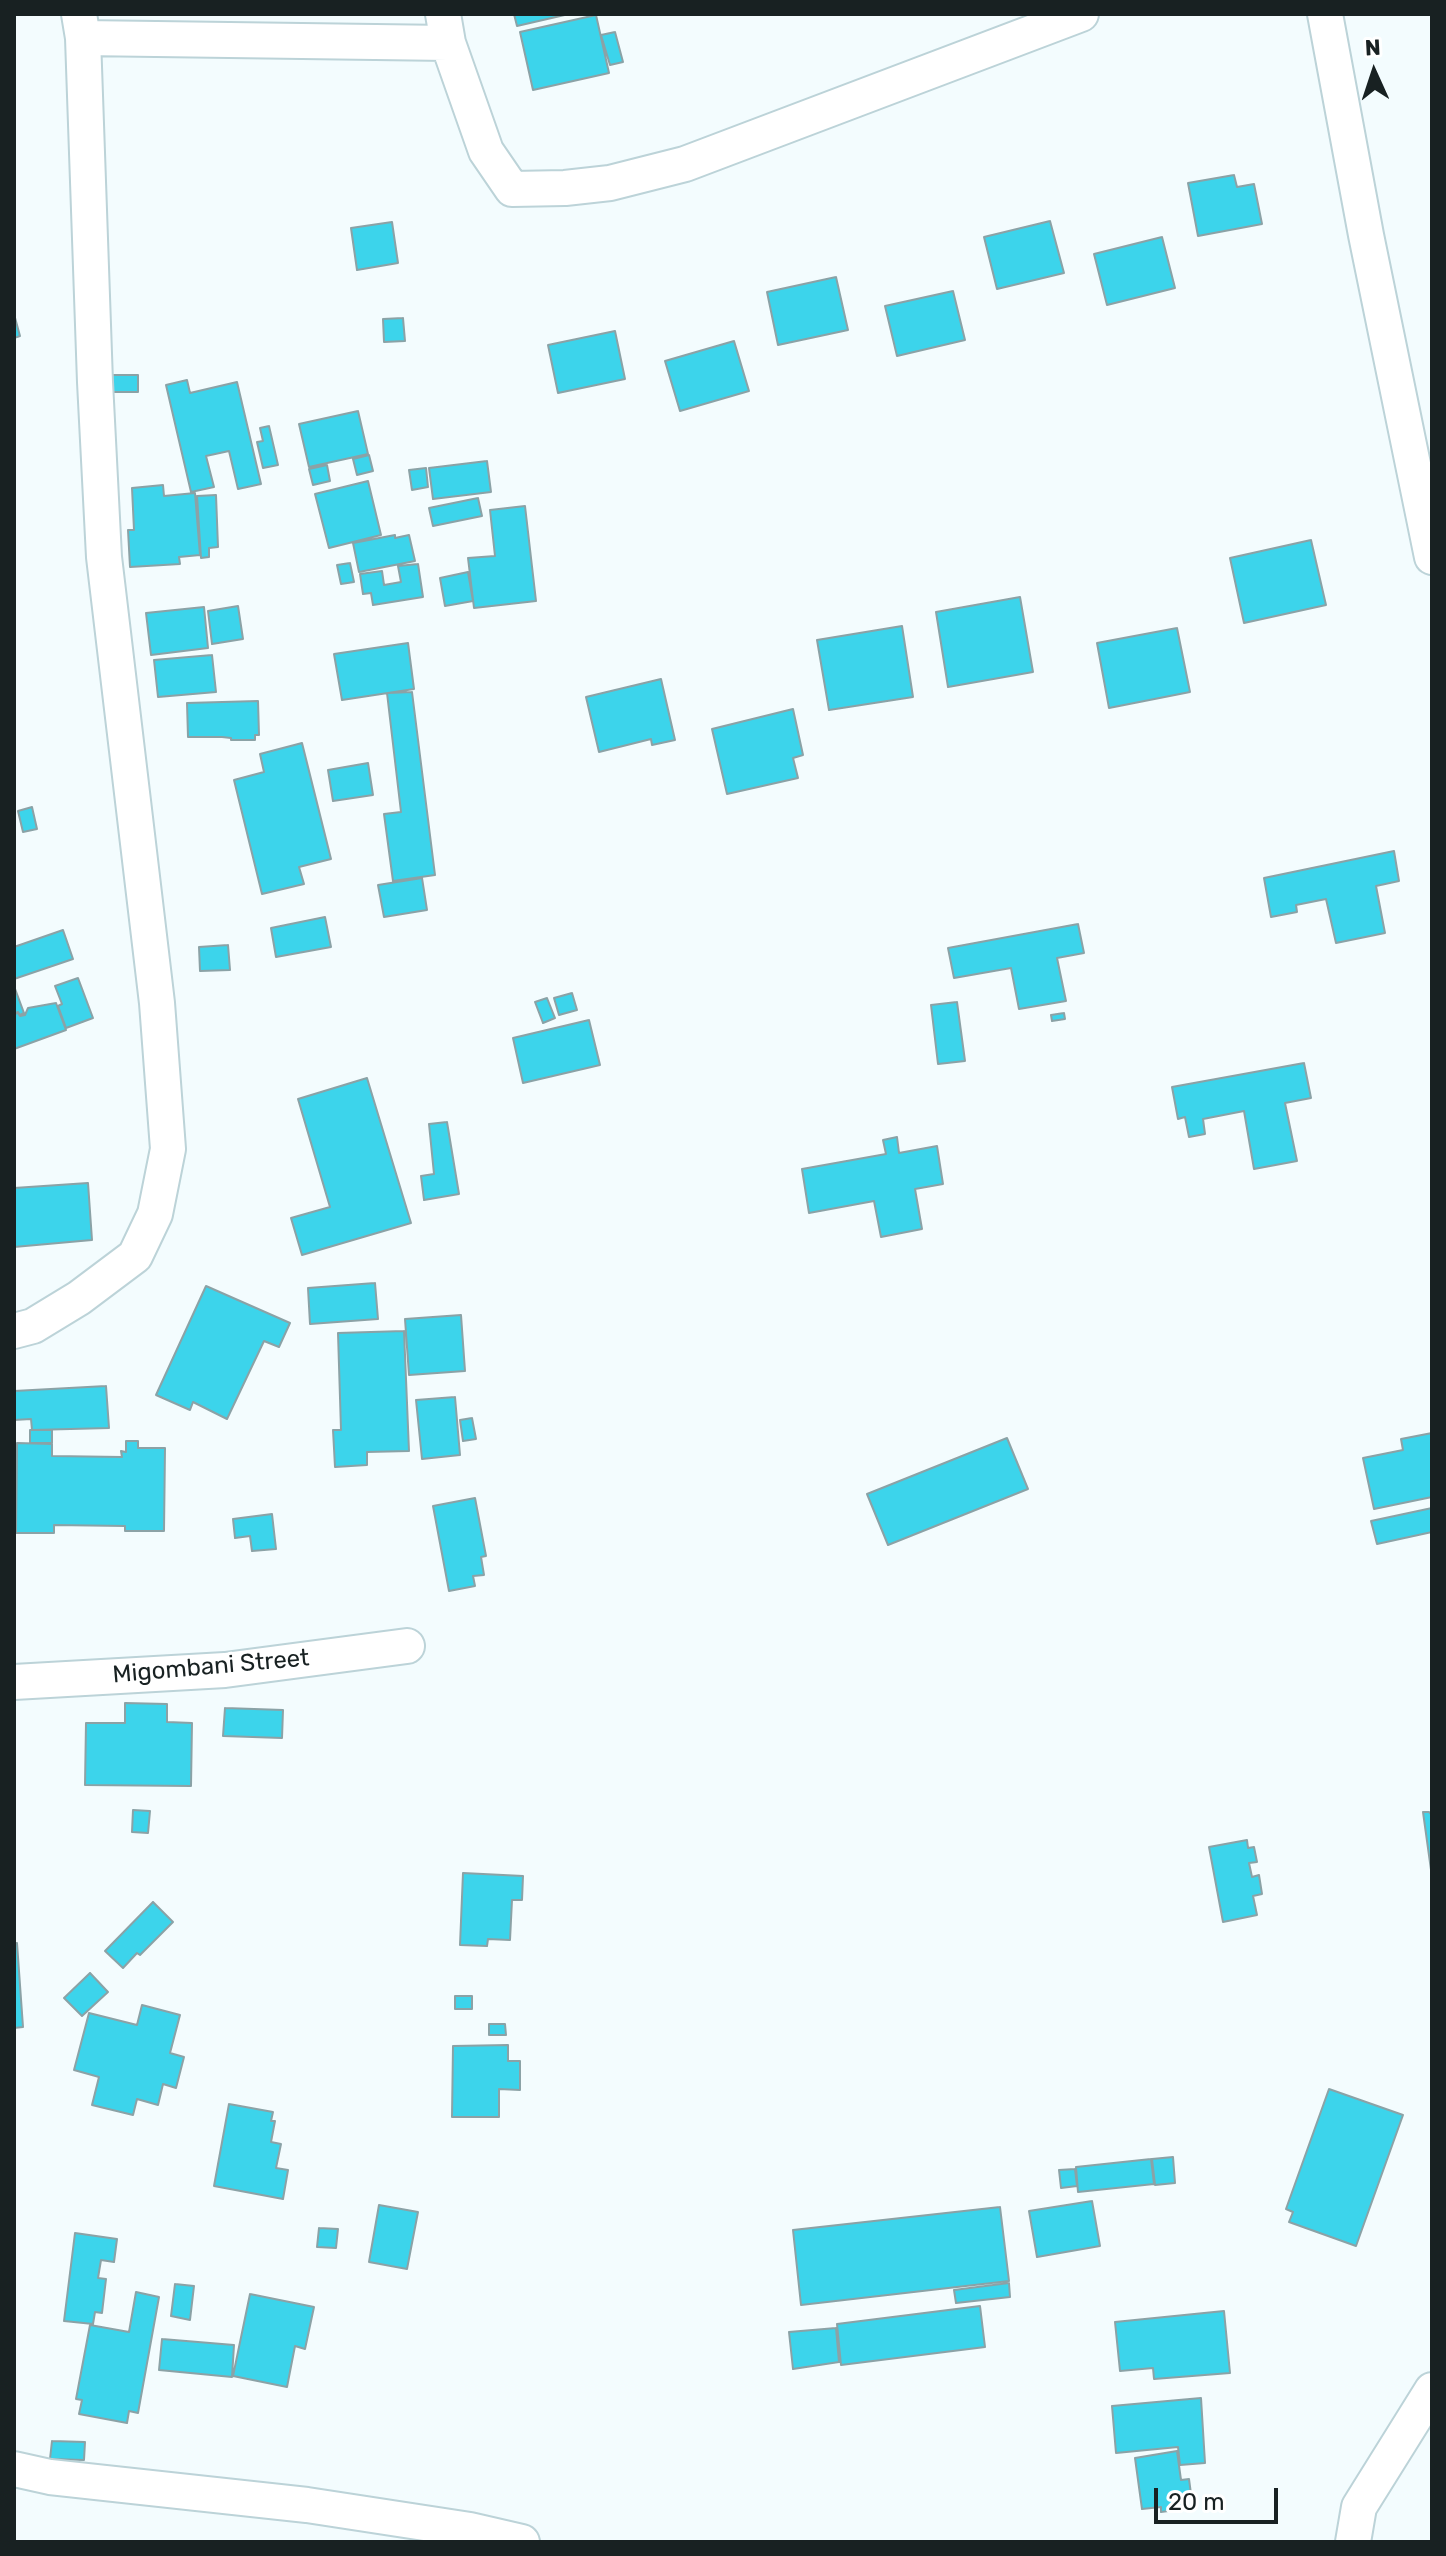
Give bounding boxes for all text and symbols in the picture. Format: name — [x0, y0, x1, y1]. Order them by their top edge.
north arrow — [1334, 32, 1414, 112]
text: N — [1364, 34, 1381, 61]
street label: Migombani Street — [111, 1644, 311, 1690]
scale bar — [1158, 2472, 1282, 2522]
text: 20 m — [1168, 2488, 1225, 2516]

